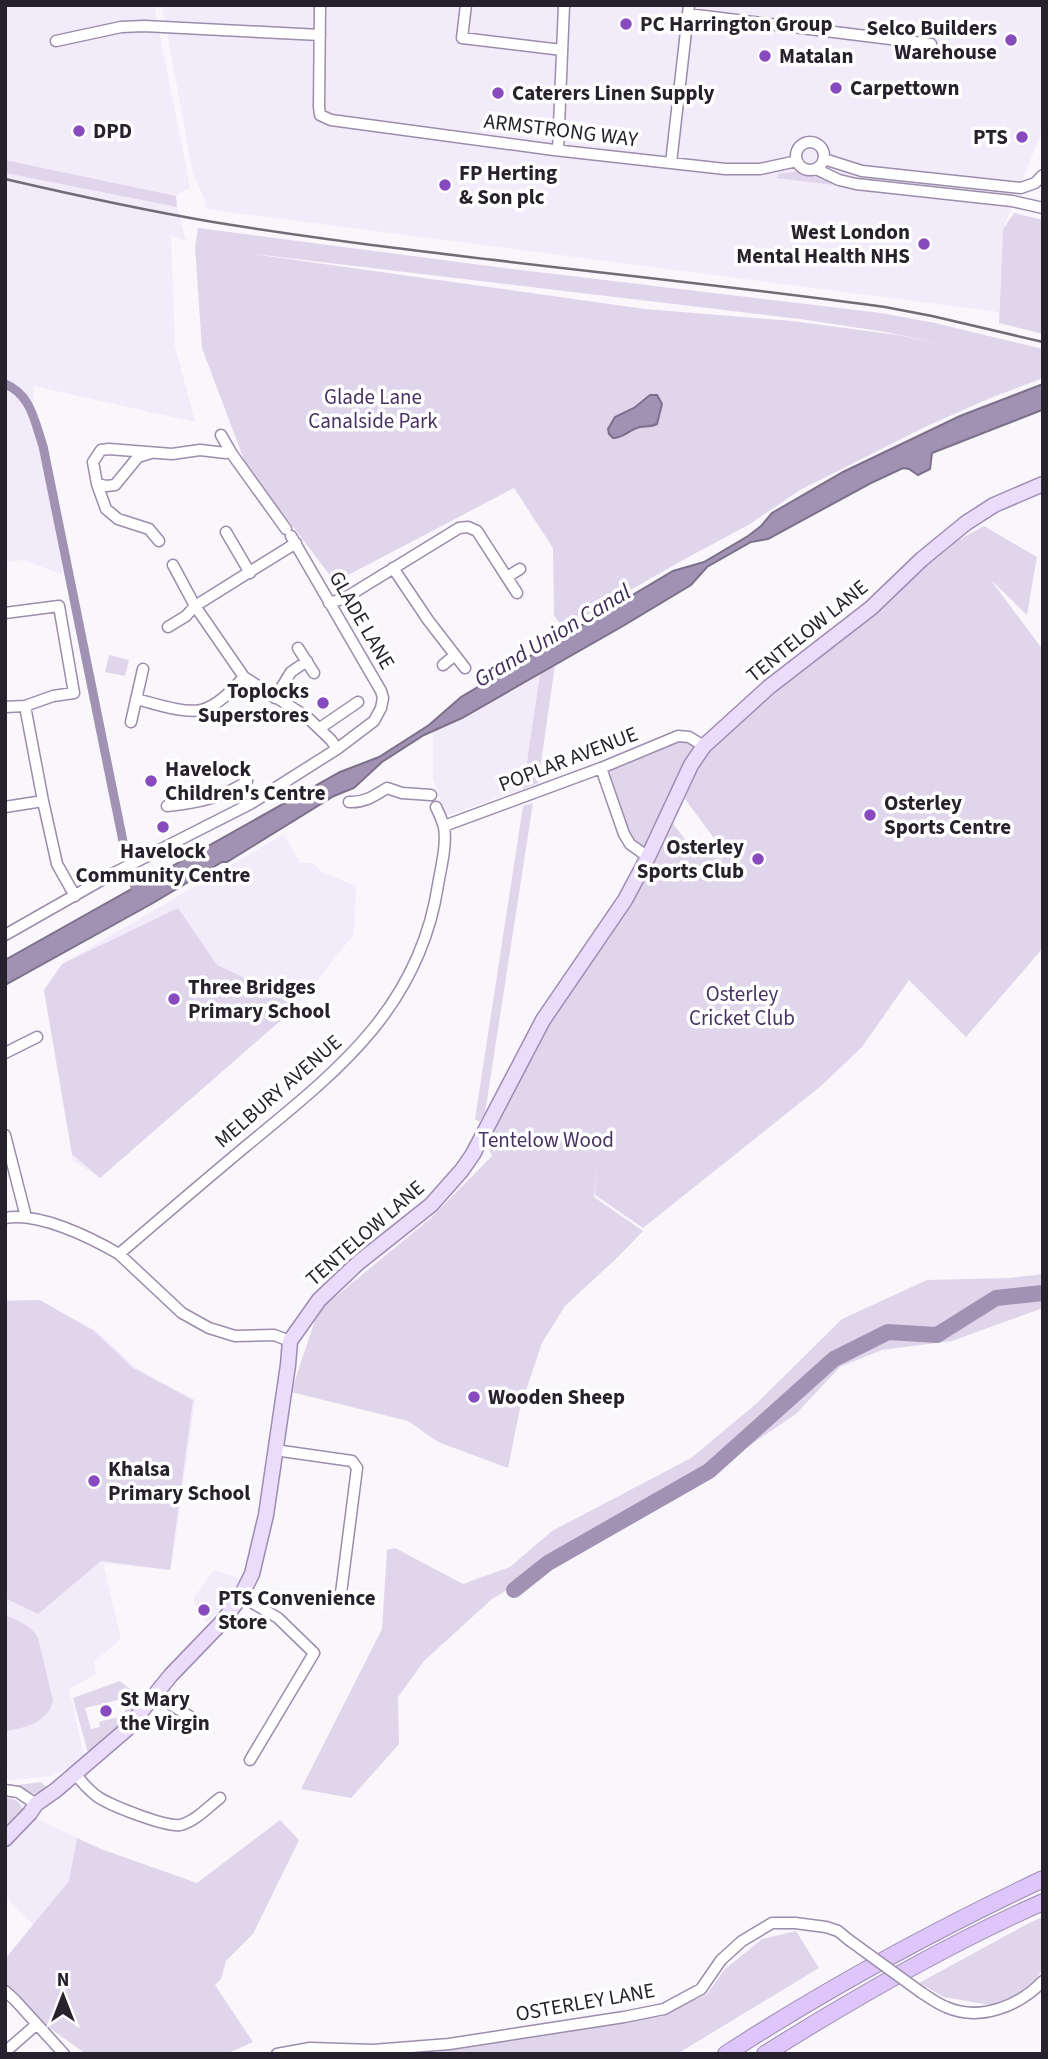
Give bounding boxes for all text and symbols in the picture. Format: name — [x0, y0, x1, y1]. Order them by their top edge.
place label: PC Harrington Group — [640, 9, 833, 39]
place label: Selco Builders Warehouse — [867, 13, 997, 67]
marker: PC Harrington Group — [618, 16, 634, 32]
marker: Selco Builders Warehouse — [1003, 32, 1019, 48]
place label: Matalan — [779, 41, 853, 71]
marker: Matalan — [757, 48, 773, 64]
place label: Carpettown — [850, 73, 959, 103]
place label: Caterers Linen Supply — [512, 78, 715, 108]
marker: Carpettown — [828, 80, 844, 96]
marker: Caterers Linen Supply — [490, 85, 506, 101]
street label: ARMSTRONG WAY — [482, 106, 641, 154]
place label: DPD — [93, 116, 132, 146]
place label: PTS — [973, 122, 1008, 152]
marker: DPD — [71, 123, 87, 139]
marker: PTS — [1014, 129, 1030, 145]
place label: FP Herting & Son plc — [459, 158, 557, 212]
marker: FP Herting & Son plc — [437, 177, 453, 193]
place label: West London Mental Health NHS — [736, 217, 910, 271]
marker: West London Mental Health NHS — [916, 236, 932, 252]
park label: Glade Lane Canalside Park — [308, 382, 438, 436]
street label: GLADE LANE — [322, 565, 402, 675]
street label: TENTELOW LANE — [740, 573, 874, 689]
water label: Grand Union Canal — [468, 575, 637, 695]
place label: Toplocks Superstores — [198, 676, 309, 730]
marker: Toplocks Superstores — [315, 695, 331, 711]
street label: POPLAR AVENUE — [494, 719, 642, 799]
place label: Havelock Children's Centre — [165, 754, 326, 808]
marker: Havelock Children's Centre — [143, 773, 159, 789]
place label: Osterley Sports Centre — [884, 788, 1011, 842]
marker: Osterley Sports Centre — [862, 807, 878, 823]
marker: Havelock Community Centre — [155, 819, 171, 835]
place label: Osterley Sports Club — [637, 832, 744, 886]
place label: Havelock Community Centre — [76, 836, 251, 890]
marker: Osterley Sports Club — [750, 851, 766, 867]
place label: Three Bridges Primary School — [188, 972, 330, 1026]
park label: Osterley Cricket Club — [689, 979, 795, 1033]
marker: Three Bridges Primary School — [166, 991, 182, 1007]
street label: MELBURY AVENUE — [208, 1027, 348, 1155]
park label: Tentelow Wood — [478, 1125, 614, 1155]
street label: TENTELOW LANE — [299, 1173, 431, 1293]
place label: Wooden Sheep — [488, 1382, 625, 1412]
marker: Wooden Sheep — [466, 1389, 482, 1405]
place label: Khalsa Primary School — [108, 1454, 250, 1508]
marker: Khalsa Primary School — [86, 1473, 102, 1489]
place label: PTS Convenience Store — [218, 1583, 376, 1637]
marker: PTS Convenience Store — [196, 1602, 212, 1618]
place label: St Mary the Virgin — [120, 1684, 210, 1738]
marker: St Mary the Virgin — [98, 1703, 114, 1719]
north arrow — [28, 1961, 98, 2031]
text: N — [57, 1967, 69, 1994]
street label: OSTERLEY LANE — [513, 1975, 657, 2029]

